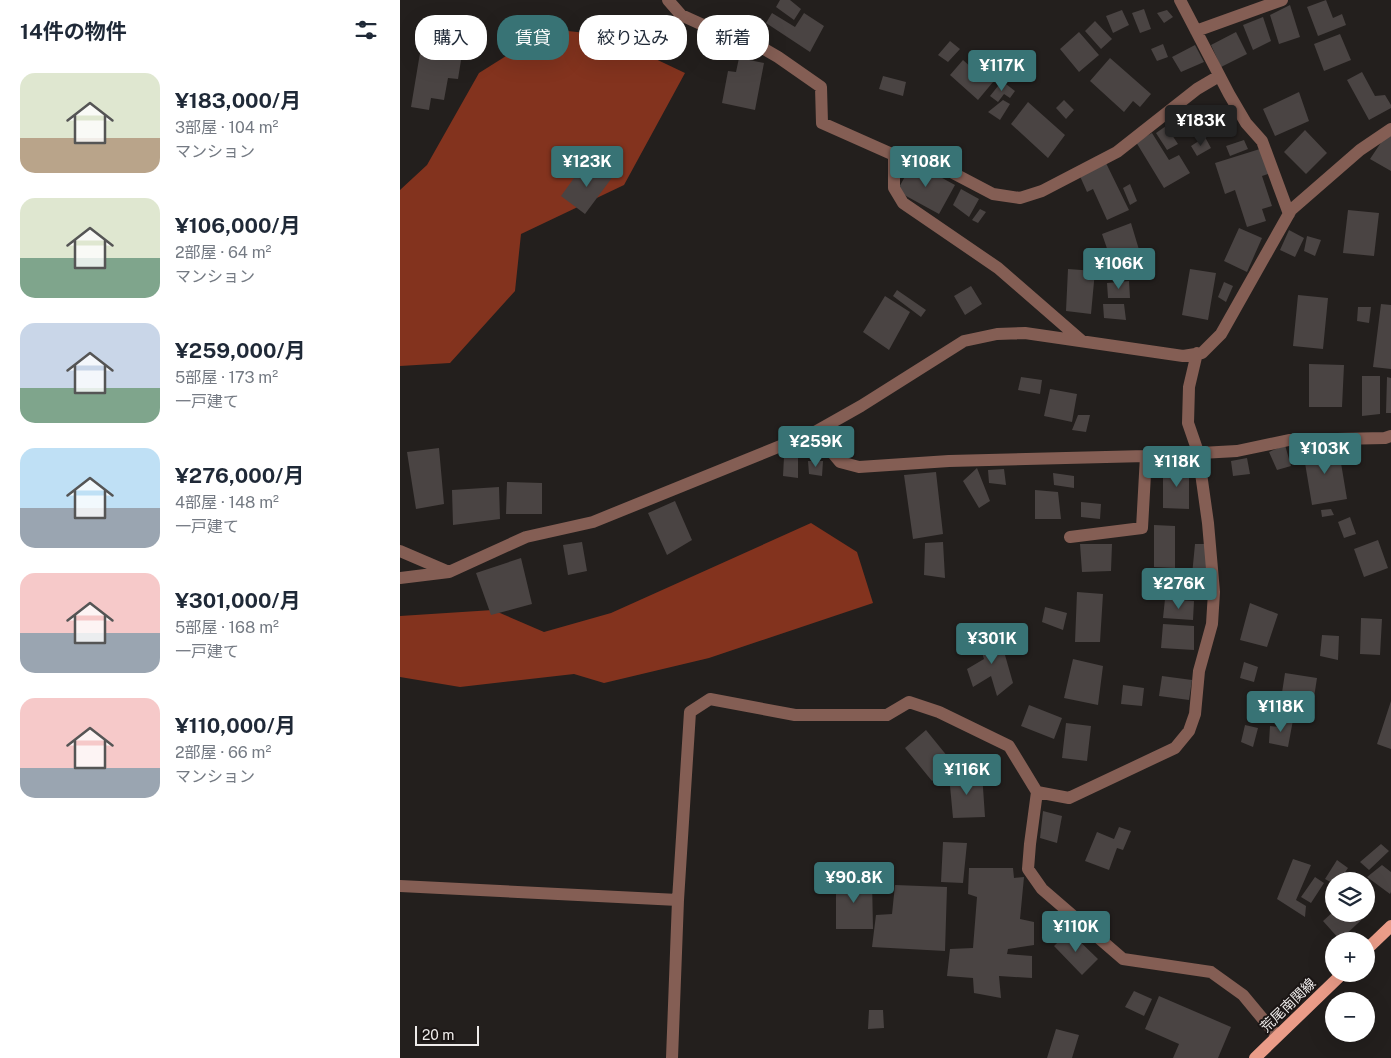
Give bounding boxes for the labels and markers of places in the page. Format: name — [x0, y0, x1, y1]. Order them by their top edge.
pin: ¥117K — [967, 49, 1037, 92]
pin: ¥183K — [1166, 104, 1236, 147]
pin: ¥123K — [552, 146, 622, 188]
pin: ¥108K — [891, 146, 961, 188]
pin: ¥106K — [1084, 248, 1154, 290]
pin: ¥259K — [781, 426, 851, 468]
pin: ¥103K — [1290, 432, 1360, 475]
pin: ¥118K — [1142, 446, 1212, 488]
pin: ¥276K — [1144, 568, 1214, 610]
pin: ¥301K — [957, 622, 1027, 665]
pin: ¥118K — [1246, 690, 1316, 733]
pin: ¥116K — [932, 754, 1002, 796]
pin: ¥90.8K — [813, 862, 895, 904]
pin: ¥110K — [1041, 910, 1111, 953]

